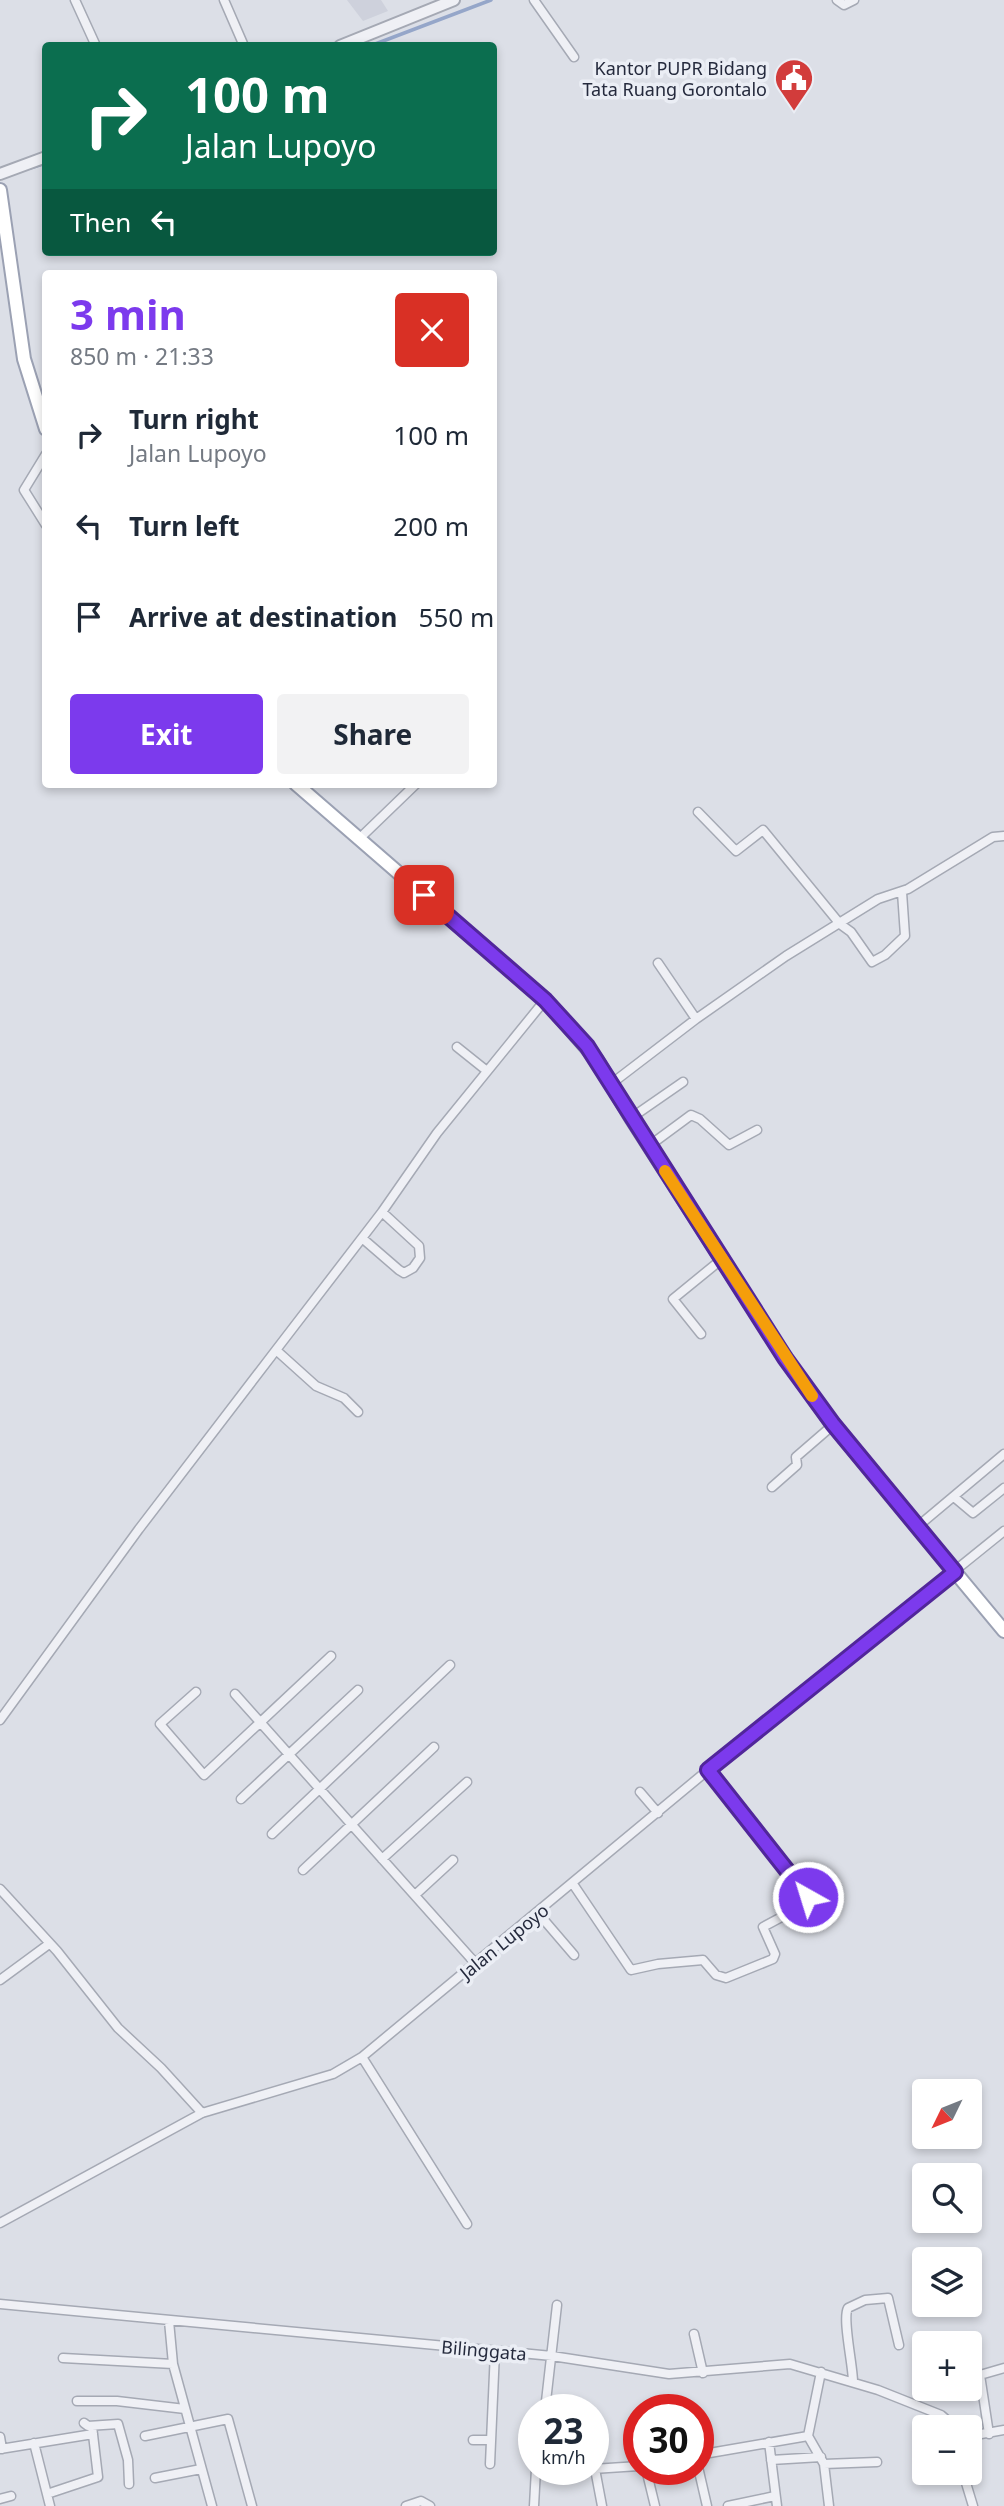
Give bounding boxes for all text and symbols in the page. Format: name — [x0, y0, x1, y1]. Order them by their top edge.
place label: Kantor PUPR Bidang Tata Ruang Gorontalo — [583, 56, 767, 101]
public building icon: Kantor PUPR Bidang Tata Ruang Gorontalo — [773, 57, 815, 112]
text: 100 m — [185, 61, 330, 127]
icon: right — [70, 70, 161, 161]
text: Jalan Lupoyo — [185, 124, 377, 167]
icon: left — [145, 203, 183, 241]
text: Then — [70, 204, 131, 240]
text: 3 min — [70, 285, 186, 342]
button: close — [395, 293, 469, 367]
text: 850 m · 21:33 — [70, 340, 214, 372]
text: Turn right — [129, 401, 259, 437]
icon: right — [70, 416, 108, 454]
text: 100 m — [393, 417, 469, 453]
text: Jalan Lupoyo — [129, 437, 267, 469]
icon: left — [70, 507, 108, 545]
text: Turn left — [129, 508, 240, 544]
text: 200 m — [393, 508, 469, 544]
icon: arrive — [70, 598, 108, 636]
text: Arrive at destination — [129, 599, 398, 635]
text: 550 m — [419, 599, 494, 635]
button: Exit — [70, 694, 263, 774]
button: Share — [277, 694, 469, 774]
pin — [394, 865, 454, 925]
icon: arrive — [405, 876, 443, 914]
position arrow — [771, 1860, 845, 1934]
street label: Jalan Lupoyo — [453, 1898, 553, 1986]
north arrow — [912, 2079, 982, 2149]
map controls — [912, 2079, 982, 2485]
button: search — [912, 2163, 982, 2233]
button: layers — [912, 2247, 982, 2317]
button: + — [912, 2331, 982, 2401]
street label: Bilinggata — [440, 2334, 528, 2366]
speed limit sign: 30 — [623, 2394, 714, 2485]
text: 23 — [543, 2407, 584, 2454]
button: − — [912, 2415, 982, 2485]
text: km/h — [541, 2445, 586, 2469]

